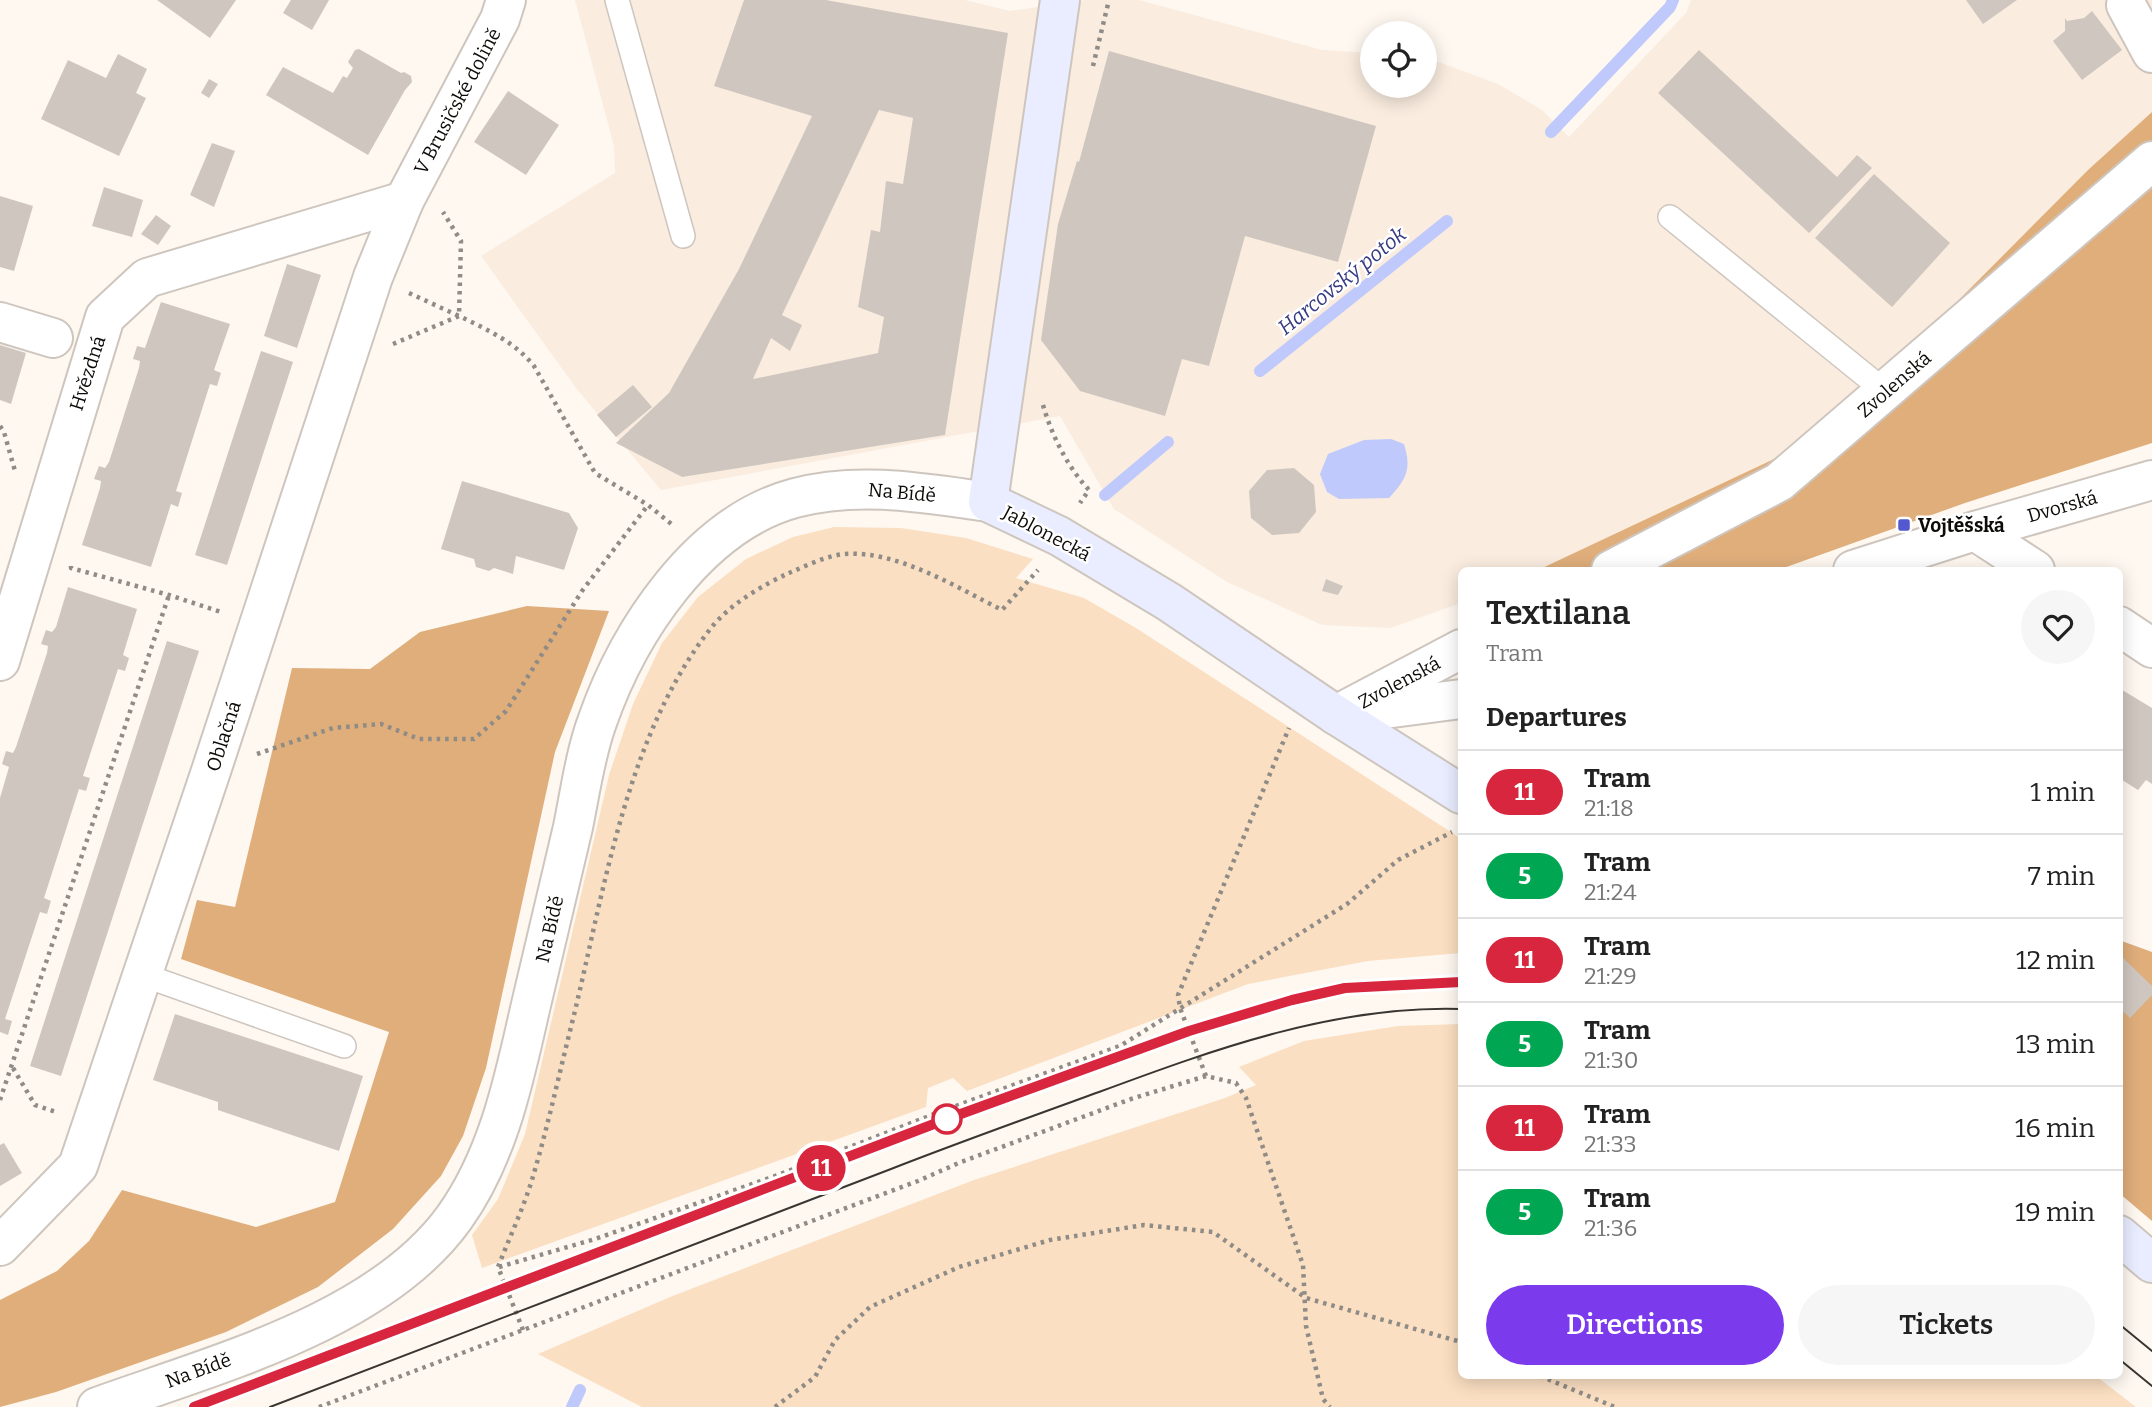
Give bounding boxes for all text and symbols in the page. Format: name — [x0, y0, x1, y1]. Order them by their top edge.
map controls — [1360, 21, 1437, 98]
button: locate — [1360, 21, 1437, 98]
street label: V Brusičské dolině — [409, 24, 506, 178]
water label: Harcovský potok — [1273, 221, 1412, 341]
street label: Hvězdná — [65, 332, 111, 414]
street label: Zvolenská — [1853, 346, 1936, 422]
street label: Na Bídě — [867, 478, 937, 507]
street label: Dvorská — [2024, 485, 2100, 527]
street label: Jablonecká — [998, 500, 1095, 566]
place label: Vojtěšská — [1918, 514, 2005, 537]
marker: Vojtěšská — [1896, 517, 1912, 533]
button: heart — [2021, 590, 2095, 664]
text: Textilana — [1486, 593, 1630, 633]
text: Tram — [1486, 639, 1543, 667]
street label: Zvolenská — [1354, 651, 1445, 714]
street label: Oblačná — [201, 698, 246, 774]
text: Departures — [1486, 702, 1627, 733]
text: Tram — [1584, 763, 1650, 794]
text: 1 min — [2030, 777, 2095, 808]
text: 11 — [1514, 778, 1535, 806]
text: 21:18 — [1584, 794, 1634, 822]
text: Tram — [1584, 847, 1650, 878]
text: 7 min — [2028, 861, 2095, 892]
text: 5 — [1518, 862, 1531, 890]
text: 21:24 — [1584, 878, 1637, 906]
street label: Na Bídě — [531, 893, 568, 965]
text: Tram — [1584, 931, 1650, 962]
text: 12 min — [2016, 945, 2095, 976]
text: 11 — [1514, 946, 1535, 974]
text: 21:29 — [1584, 962, 1637, 990]
text: Tram — [1584, 1015, 1650, 1046]
text: 13 min — [2015, 1029, 2095, 1060]
text: 5 — [1518, 1030, 1531, 1058]
text: 21:30 — [1584, 1046, 1639, 1074]
text: Tram — [1584, 1099, 1650, 1130]
unlabelled marker — [932, 1104, 962, 1134]
text: 16 min — [2015, 1113, 2095, 1144]
text: 11 — [1514, 1114, 1535, 1142]
text: 21:33 — [1584, 1130, 1637, 1158]
line badge: 11 — [790, 1145, 852, 1191]
text: 11 — [811, 1154, 831, 1182]
text: Tram — [1584, 1183, 1650, 1214]
text: 19 min — [2015, 1197, 2095, 1228]
text: 5 — [1518, 1198, 1531, 1226]
text: 21:36 — [1584, 1214, 1637, 1242]
button: Directions — [1486, 1285, 1784, 1365]
button: Tickets — [1798, 1285, 2095, 1365]
street label: Na Bídě — [162, 1348, 234, 1393]

